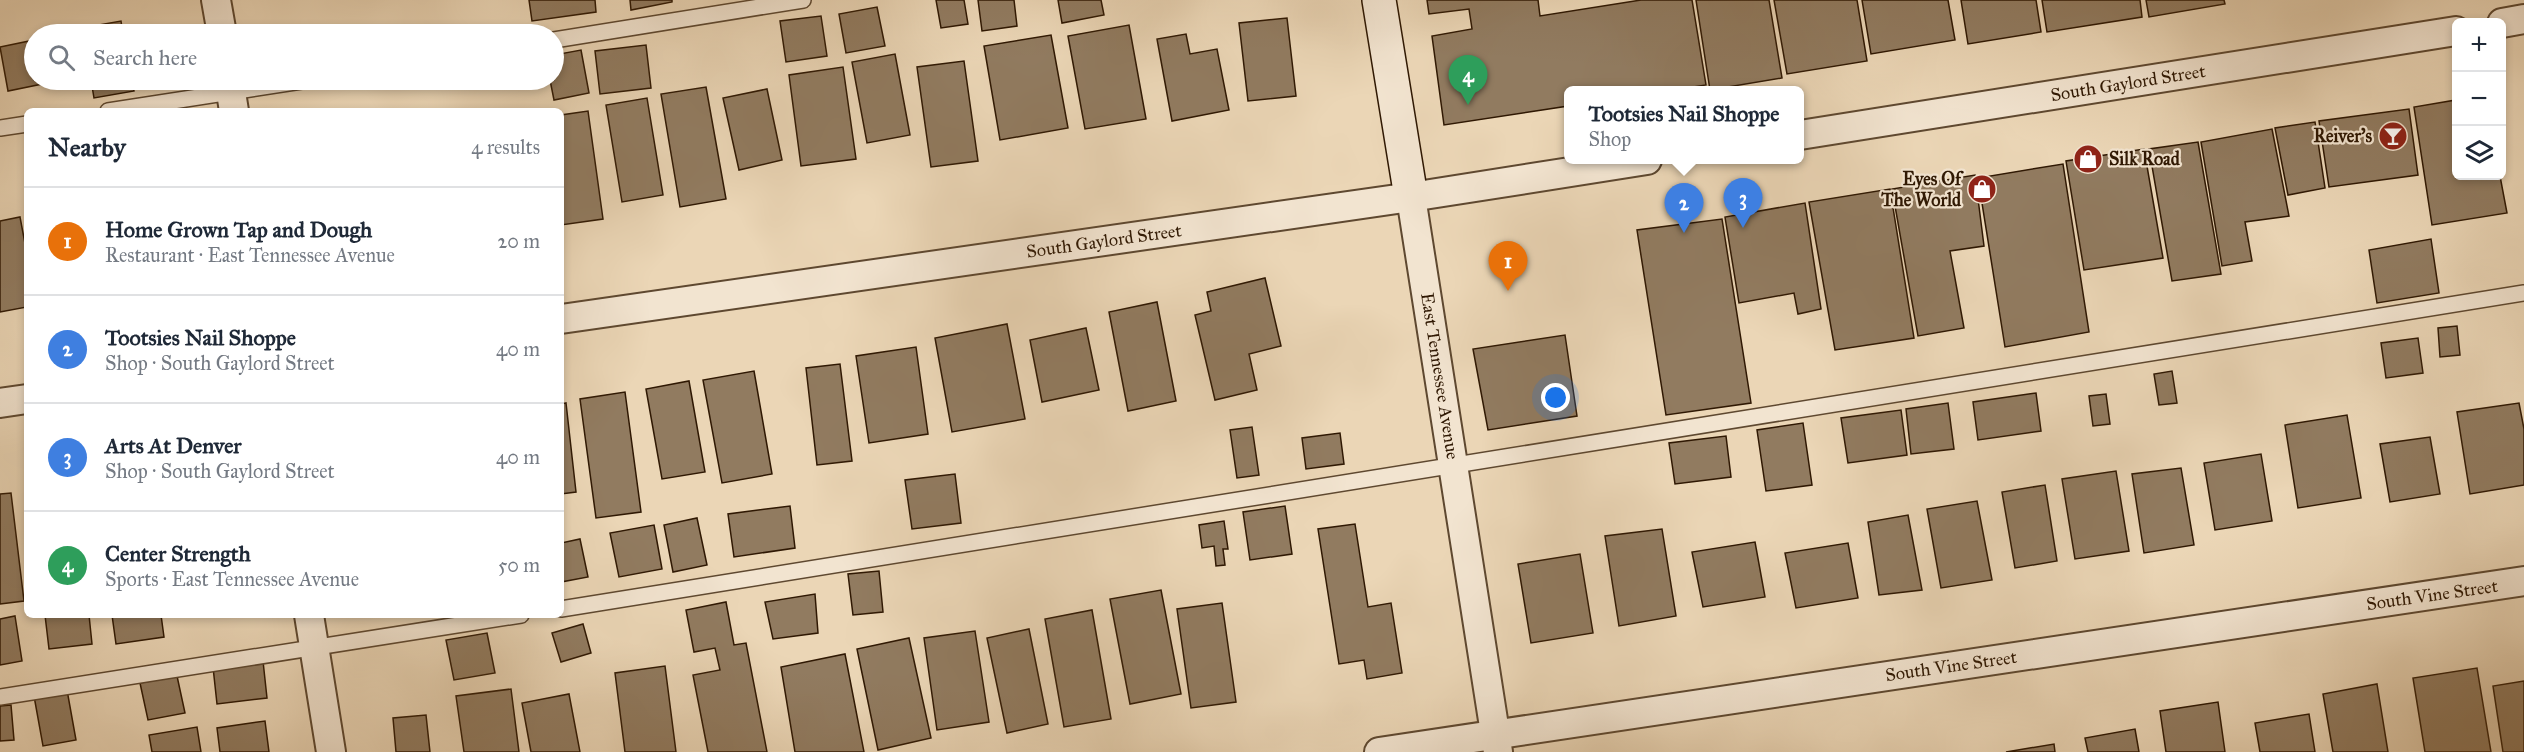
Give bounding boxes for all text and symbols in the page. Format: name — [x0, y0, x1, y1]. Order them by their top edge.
map controls — [2452, 18, 2506, 180]
button: + — [2452, 18, 2506, 72]
search box — [24, 24, 564, 90]
icon: search — [45, 41, 78, 74]
text: Search here — [93, 44, 197, 71]
pin: 4 — [1448, 56, 1488, 105]
street label: South Gaylord Street — [2049, 60, 2208, 106]
button: − — [2452, 72, 2506, 126]
popup — [1564, 86, 1804, 164]
text: Tootsies Nail Shoppe — [1589, 100, 1779, 127]
bar icon: Reiver's — [2377, 120, 2409, 152]
place label: Reiver's — [2313, 125, 2372, 147]
button: layers — [2452, 126, 2506, 180]
text: Shop — [1589, 127, 1631, 151]
text: Nearby — [48, 131, 126, 163]
text: 4 results — [471, 135, 540, 159]
shop icon: Silk Road — [2072, 143, 2104, 175]
place label: Silk Road — [2109, 148, 2181, 170]
place label: Eyes Of The World — [1880, 168, 1964, 211]
shop icon: Eyes Of The World — [1966, 173, 1998, 205]
pin: 3 — [1724, 178, 1762, 228]
pin: 2 — [1664, 184, 1704, 233]
text: Home Grown Tap and Dough — [105, 216, 372, 243]
street label: South Gaylord Street — [1025, 219, 1184, 263]
text: 1 — [64, 229, 71, 253]
text: 20 m — [497, 229, 540, 253]
pin: 1 — [1488, 242, 1528, 291]
text: Restaurant · East Tennessee Avenue — [105, 243, 395, 267]
street label: East Tennessee Avenue — [1416, 291, 1464, 461]
text: Tootsies Nail Shoppe — [105, 324, 296, 351]
text: 2 — [63, 337, 72, 361]
text: 40 m — [496, 337, 540, 361]
text: Shop · South Gaylord Street — [105, 351, 335, 375]
your location — [1541, 383, 1570, 412]
text: Arts At Denver — [105, 432, 242, 459]
text: 3 — [64, 445, 72, 469]
text: 40 m — [496, 445, 540, 469]
text: Shop · South Gaylord Street — [105, 459, 335, 483]
text: Center Strength — [105, 540, 251, 567]
text: 4 — [62, 553, 73, 577]
text: 50 m — [498, 553, 540, 577]
text: Sports · East Tennessee Avenue — [105, 567, 359, 591]
street label: South Vine Street — [2365, 575, 2500, 615]
street label: South Vine Street — [1884, 646, 2019, 686]

